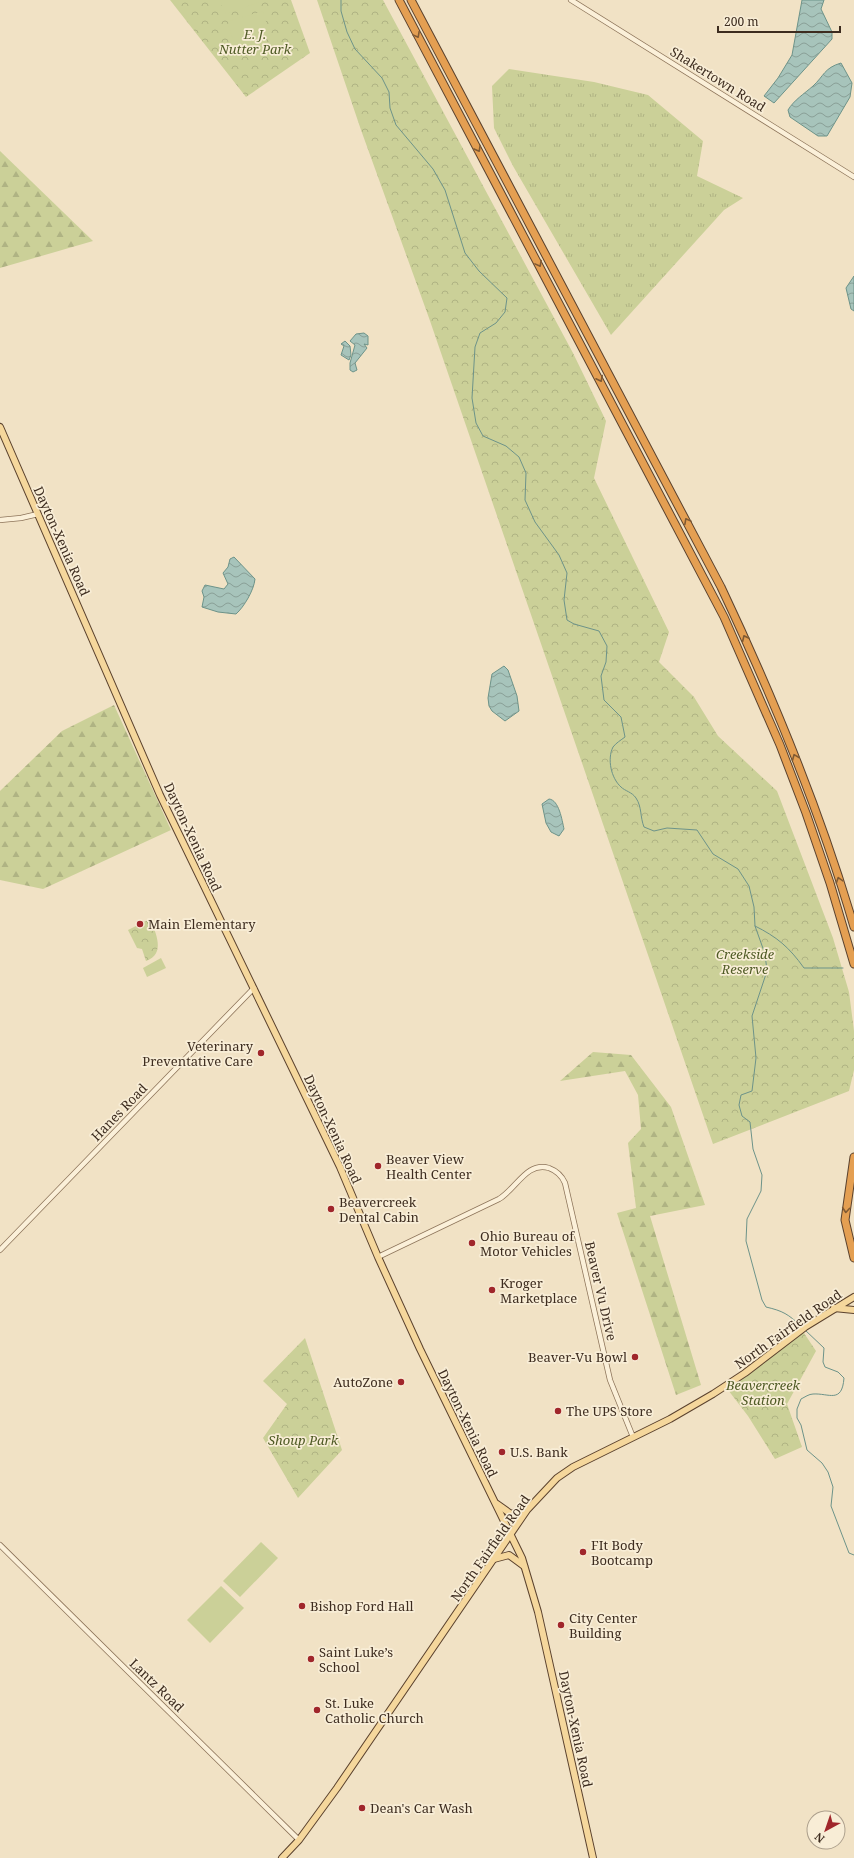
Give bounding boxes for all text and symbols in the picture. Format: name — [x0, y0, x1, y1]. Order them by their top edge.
scale bar — [718, 8, 840, 34]
text: 200 m — [724, 13, 759, 30]
park label: E. J. Nutter Park — [218, 25, 292, 58]
one-way arrow — [412, 30, 420, 38]
street label: Shakertown Road — [667, 42, 769, 116]
one-way arrow — [473, 145, 480, 153]
one-way arrow — [534, 260, 542, 267]
one-way arrow — [595, 375, 603, 382]
street label: Dayton-Xenia Road — [30, 483, 94, 599]
one-way arrow — [684, 518, 691, 526]
one-way arrow — [742, 634, 750, 642]
one-way arrow — [792, 754, 800, 761]
street label: Dayton-Xenia Road — [160, 780, 226, 894]
one-way arrow — [835, 877, 844, 884]
place label: Main Elementary — [148, 915, 256, 933]
marker: Main Elementary — [135, 919, 145, 929]
park label: Creekside Reserve — [716, 945, 775, 978]
place label: Veterinary Preventative Care — [142, 1037, 254, 1070]
marker: Veterinary Preventative Care — [256, 1048, 266, 1058]
street label: Dayton-Xenia Road — [300, 1072, 366, 1186]
street label: Hanes Road — [87, 1079, 151, 1145]
place label: Beaver View Health Center — [386, 1150, 472, 1183]
marker: Beaver View Health Center — [373, 1161, 383, 1171]
place label: Beavercreek Dental Cabin — [339, 1193, 420, 1226]
marker: Beavercreek Dental Cabin — [326, 1204, 336, 1214]
one-way arrow — [841, 1207, 850, 1213]
place label: Ohio Bureau of Motor Vehicles — [480, 1227, 575, 1260]
marker: Ohio Bureau of Motor Vehicles — [467, 1238, 477, 1248]
street label: Beaver Vu Drive — [581, 1240, 621, 1342]
place label: Kroger Marketplace — [500, 1274, 577, 1307]
marker: Kroger Marketplace — [487, 1285, 497, 1295]
street label: North Fairfield Road — [731, 1285, 845, 1373]
place label: Beaver-Vu Bowl — [528, 1348, 627, 1366]
marker: Beaver-Vu Bowl — [630, 1352, 640, 1362]
street label: Dayton-Xenia Road — [434, 1366, 502, 1480]
place label: AutoZone — [333, 1373, 393, 1391]
park label: Beavercreek Station — [725, 1376, 801, 1409]
marker: AutoZone — [396, 1377, 406, 1387]
place label: The UPS Store — [566, 1402, 652, 1420]
marker: The UPS Store — [553, 1406, 563, 1416]
park label: Shoup Park — [268, 1431, 339, 1449]
place label: U.S. Bank — [510, 1443, 568, 1461]
marker: U.S. Bank — [497, 1447, 507, 1457]
street label: North Fairfield Road — [446, 1491, 534, 1605]
place label: FIt Body Bootcamp — [591, 1536, 653, 1569]
marker: FIt Body Bootcamp — [578, 1547, 588, 1557]
place label: Bishop Ford Hall — [310, 1597, 413, 1615]
marker: Bishop Ford Hall — [297, 1601, 307, 1611]
place label: City Center Building — [569, 1609, 637, 1642]
marker: City Center Building — [556, 1620, 566, 1630]
place label: Saint Luke’s School — [319, 1643, 393, 1676]
street label: Lantz Road — [126, 1654, 188, 1716]
marker: Saint Luke’s School — [306, 1654, 316, 1664]
street label: Dayton-Xenia Road — [555, 1669, 597, 1789]
place label: St. Luke Catholic Church — [325, 1694, 424, 1727]
marker: St. Luke Catholic Church — [312, 1705, 322, 1715]
place label: Dean's Car Wash — [370, 1799, 473, 1817]
marker: Dean's Car Wash — [357, 1803, 367, 1813]
north arrow — [806, 1810, 846, 1850]
text: N — [811, 1829, 827, 1847]

